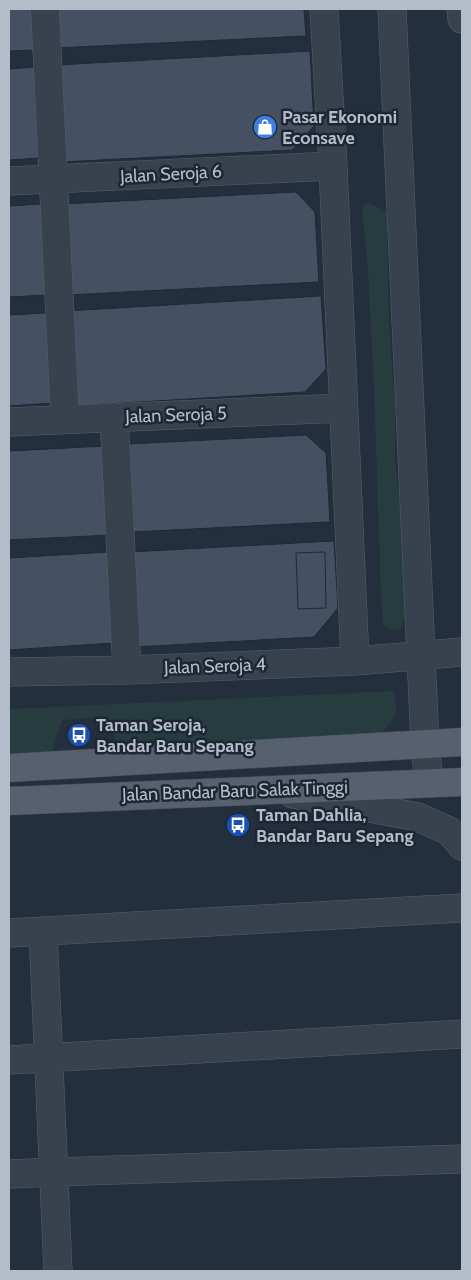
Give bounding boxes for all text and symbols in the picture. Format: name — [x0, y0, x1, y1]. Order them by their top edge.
place label: Pasar Ekonomi Econsave — [282, 106, 397, 149]
shop icon: Pasar Ekonomi Econsave — [252, 114, 278, 140]
street label: Jalan Seroja 6 — [119, 160, 222, 188]
street label: Jalan Seroja 5 — [124, 402, 227, 428]
street label: Jalan Seroja 4 — [163, 653, 266, 679]
place label: Taman Seroja, Bandar Baru Sepang — [96, 714, 253, 757]
bus stop icon: Taman Seroja, Bandar Baru Sepang — [66, 722, 92, 748]
street label: Jalan Bandar Baru Salak Tinggi — [121, 776, 348, 806]
place label: Taman Dahlia, Bandar Baru Sepang — [256, 804, 413, 847]
bus stop icon: Taman Dahlia, Bandar Baru Sepang — [225, 812, 251, 838]

